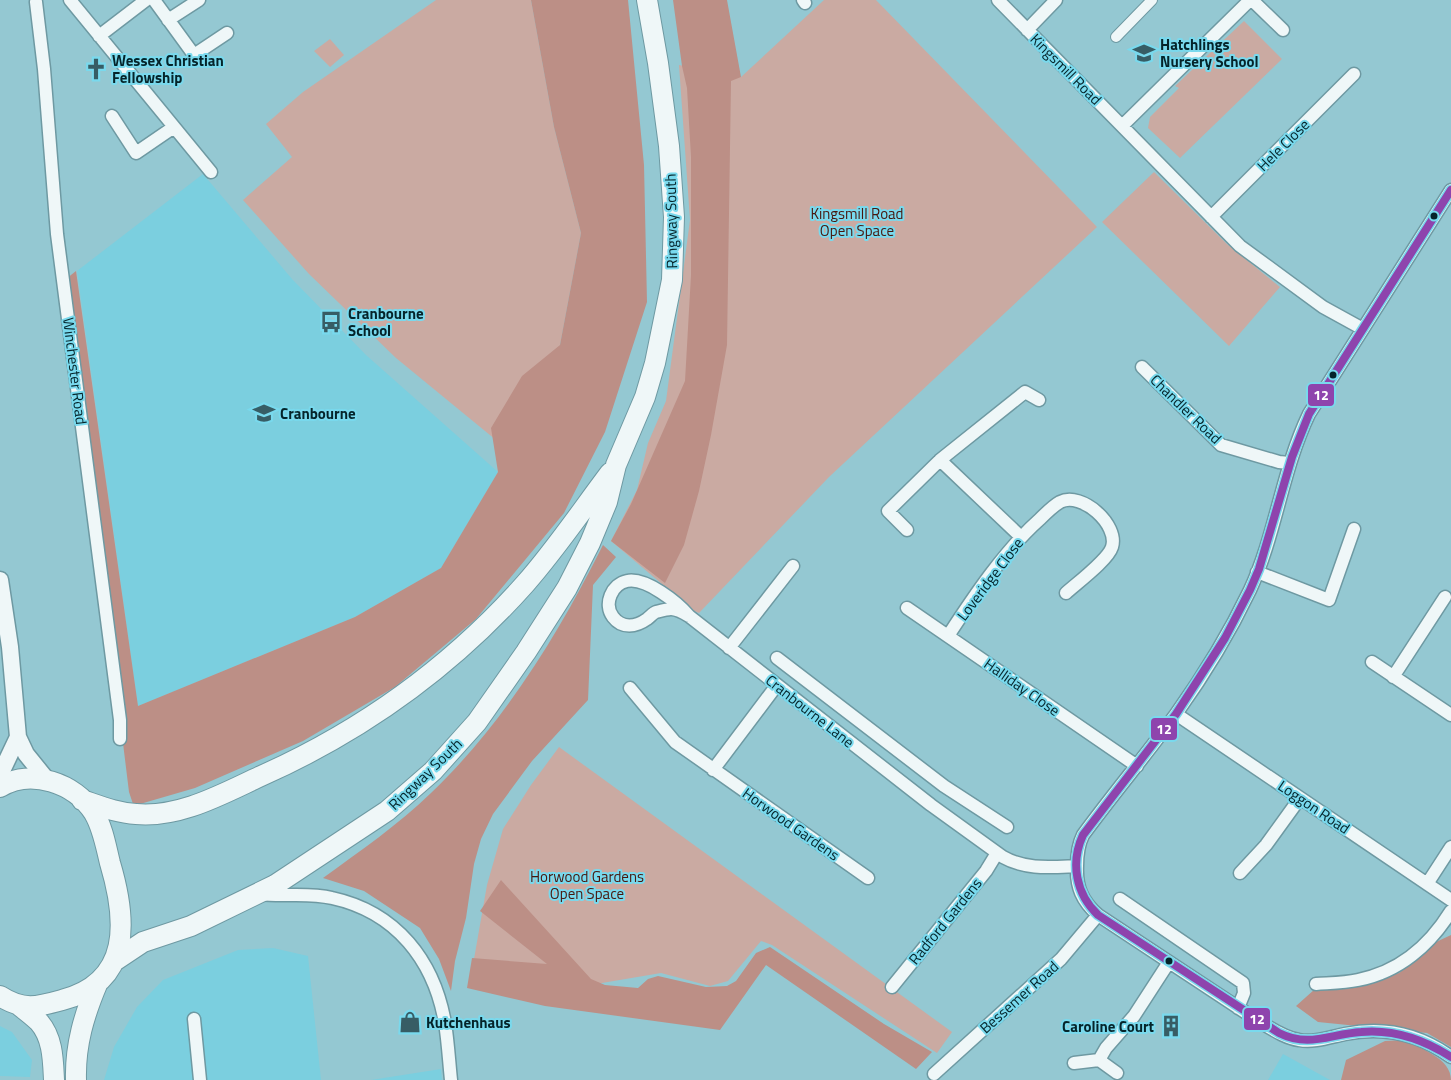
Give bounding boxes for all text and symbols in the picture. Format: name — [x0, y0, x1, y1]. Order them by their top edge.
street label: Kingsmill Road — [1025, 28, 1107, 110]
place label: Hatchlings Nursery School — [1160, 33, 1259, 73]
school or university icon: Hatchlings Nursery School — [1131, 40, 1157, 66]
place label: Wessex Christian Fellowship — [112, 49, 224, 89]
church icon: Wessex Christian Fellowship — [83, 56, 109, 82]
street label: Hele Close — [1252, 114, 1314, 176]
street label: Ringway South — [659, 173, 683, 269]
park label: Kingsmill Road Open Space — [810, 202, 904, 242]
unlabelled marker — [1429, 211, 1439, 221]
place label: Cranbourne School — [348, 302, 424, 342]
bus stop icon: Cranbourne School — [318, 309, 344, 335]
street label: Winchester Road — [57, 316, 93, 426]
street label: Chandler Road — [1145, 369, 1227, 449]
unlabelled marker — [1328, 370, 1338, 380]
line badge: 12 — [1307, 383, 1335, 407]
text: 12 — [1313, 384, 1329, 405]
school or university icon: Cranbourne — [251, 400, 277, 426]
place label: Cranbourne — [280, 402, 356, 425]
street label: Loveridge Close — [951, 533, 1029, 625]
street label: Halliday Close — [979, 652, 1065, 722]
street label: Cranbourne Lane — [761, 669, 859, 753]
line badge: 12 — [1150, 717, 1178, 741]
text: 12 — [1156, 718, 1172, 739]
street label: Ringway South — [383, 733, 467, 815]
street label: Loggon Road — [1273, 774, 1355, 840]
street label: Horwood Gardens — [738, 782, 844, 866]
park label: Horwood Gardens Open Space — [530, 865, 644, 905]
street label: Radford Gardens — [903, 873, 987, 969]
street label: Bessemer Road — [974, 955, 1064, 1039]
unlabelled marker — [1164, 956, 1174, 966]
line badge: 12 — [1243, 1007, 1271, 1031]
text: 12 — [1249, 1008, 1265, 1029]
shop icon: Kutchenhaus — [397, 1009, 423, 1035]
place label: Kutchenhaus — [426, 1011, 511, 1034]
building icon: Caroline Court — [1158, 1013, 1184, 1039]
place label: Caroline Court — [1062, 1015, 1155, 1038]

